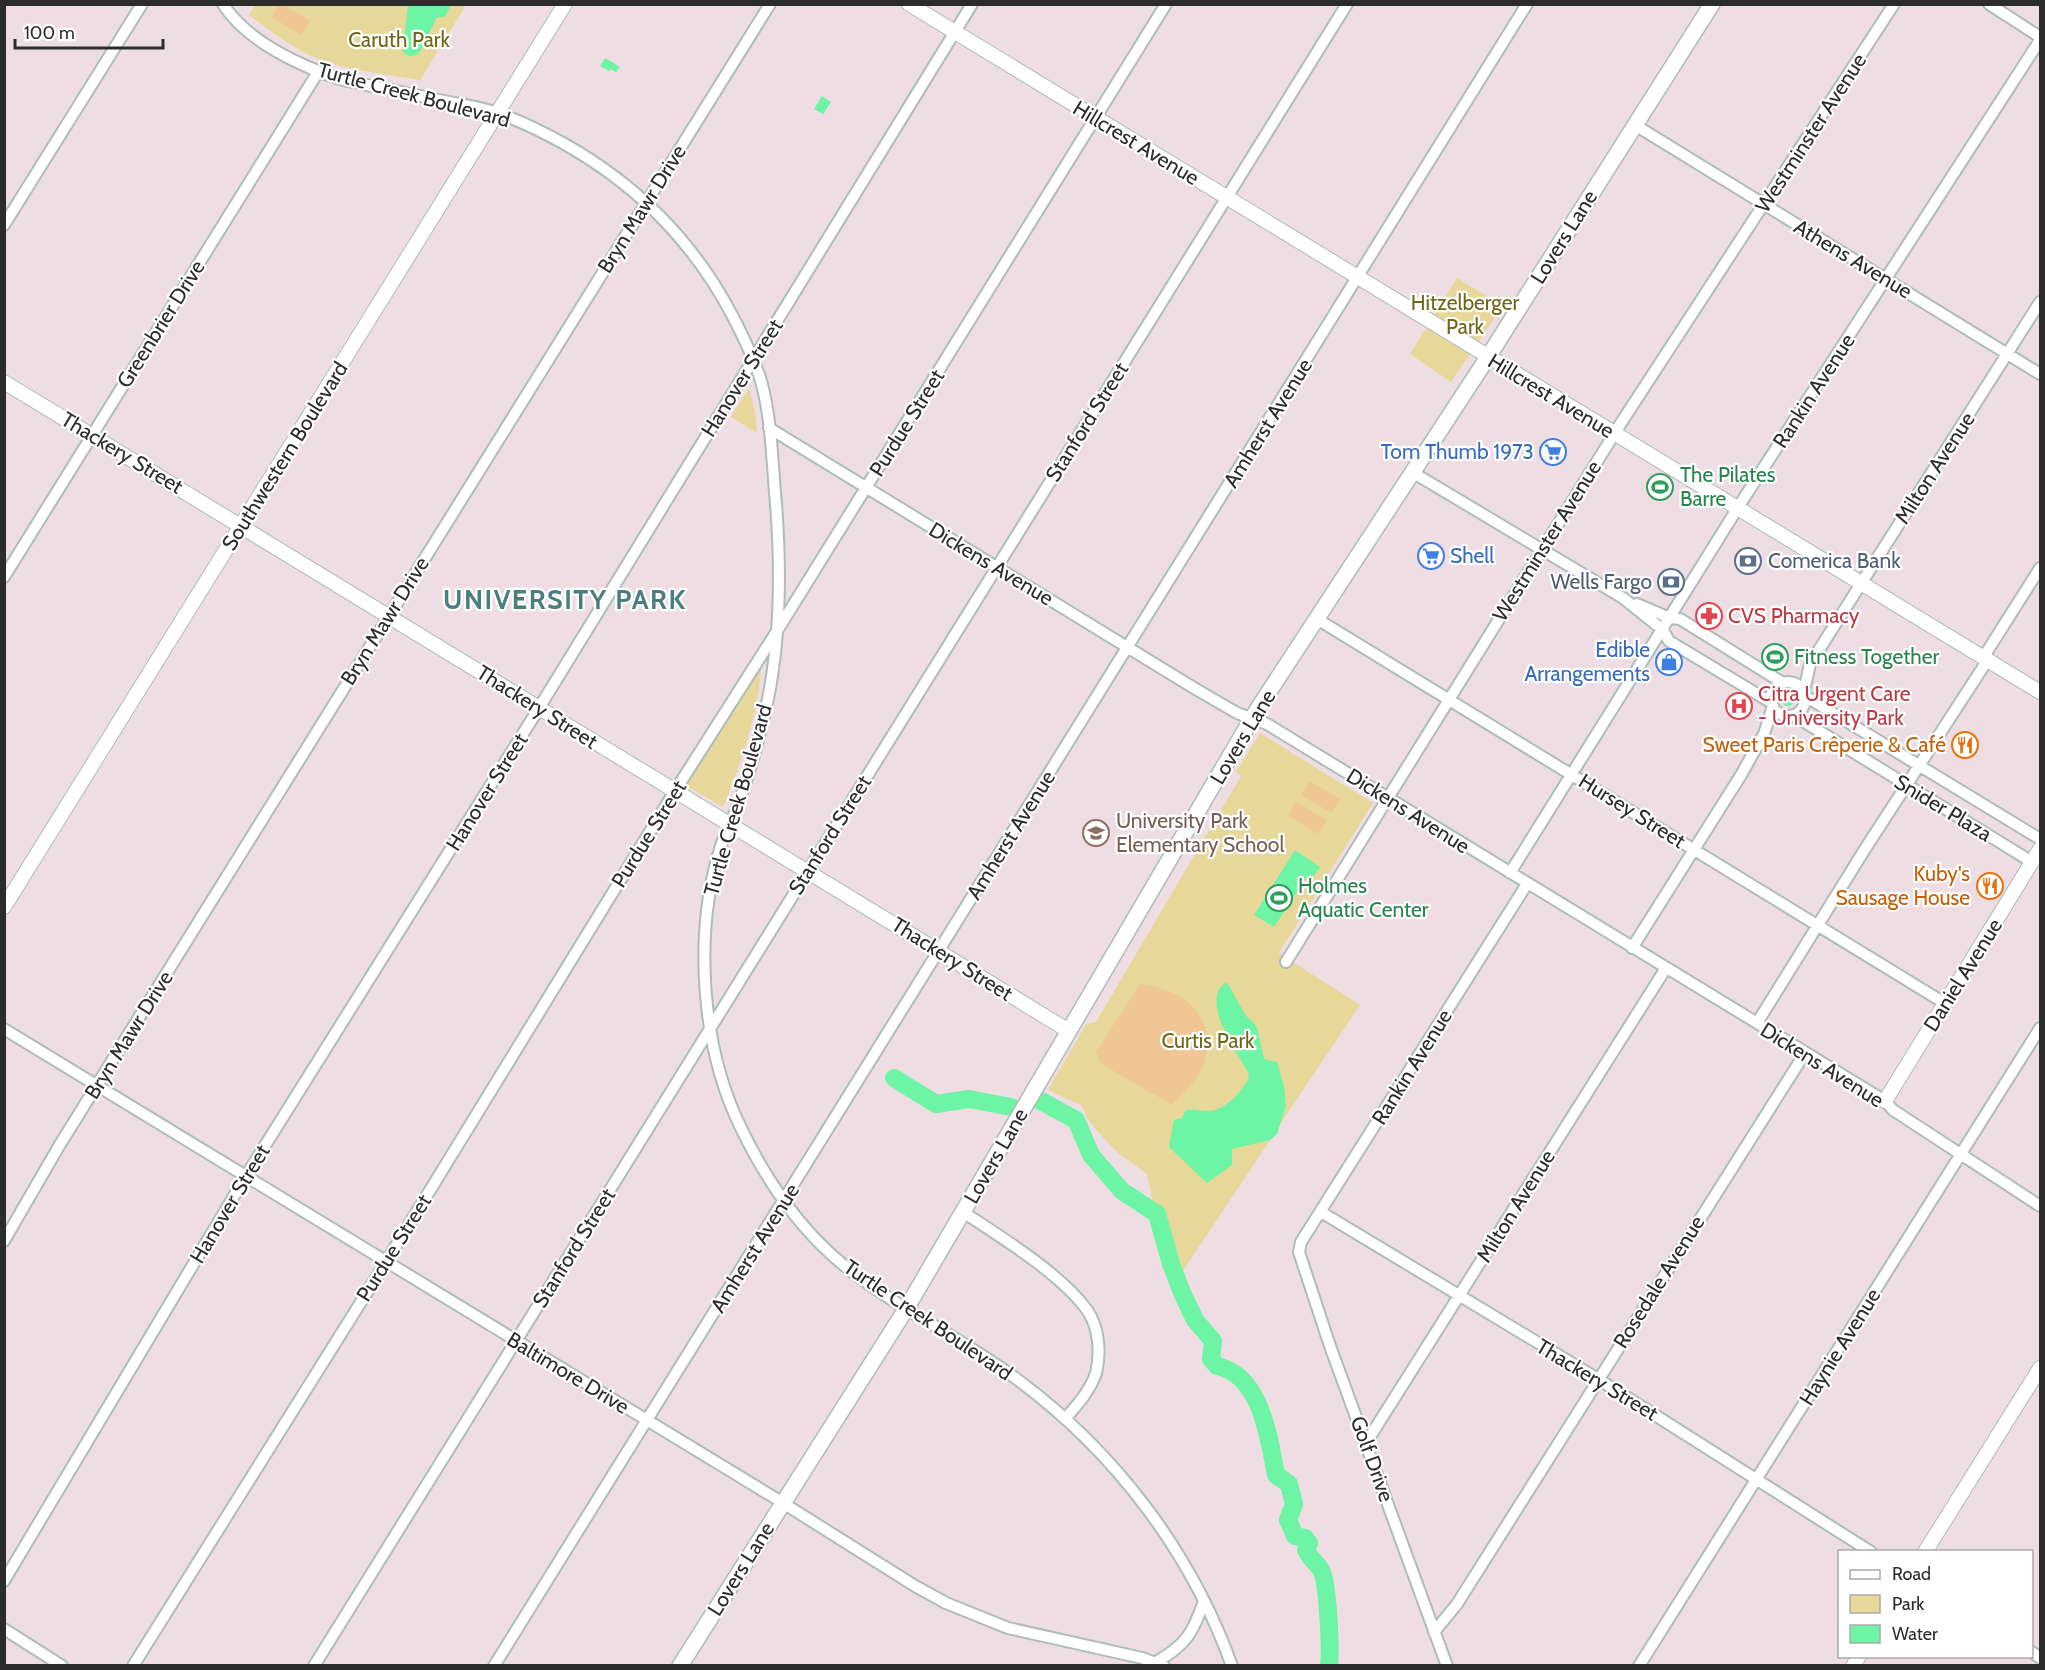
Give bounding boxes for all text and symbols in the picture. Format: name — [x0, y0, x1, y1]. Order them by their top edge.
scale bar — [15, 12, 164, 50]
text: 100 m — [24, 22, 75, 44]
park label: Caruth Park — [348, 27, 450, 52]
street label: Westminster Avenue — [1750, 48, 1871, 217]
street label: Turtle Creek Boulevard — [315, 57, 513, 132]
street label: Hillcrest Avenue — [1069, 95, 1204, 190]
street label: Bryn Mawr Drive — [592, 140, 691, 277]
street label: Lovers Lane — [1525, 185, 1602, 288]
street label: Athens Avenue — [1790, 214, 1917, 304]
street label: Greenbrier Drive — [111, 255, 210, 392]
park label: Hitzelberger Park — [1411, 290, 1520, 339]
street label: Hanover Street — [695, 314, 788, 441]
street label: Rankin Avenue — [1767, 329, 1860, 453]
street label: Hillcrest Avenue — [1484, 348, 1619, 443]
street label: Amherst Avenue — [1218, 353, 1317, 492]
street label: Southwestern Boulevard — [216, 357, 353, 555]
street label: Stanford Street — [1040, 358, 1133, 486]
street label: Purdue Street — [864, 365, 949, 481]
street label: Thackery Street — [57, 406, 188, 499]
street label: Milton Avenue — [1889, 407, 1980, 528]
supermarket icon: Tom Thumb 1973 — [1538, 437, 1568, 467]
place label: Tom Thumb 1973 — [1381, 439, 1534, 464]
street label: Westminster Avenue — [1487, 456, 1606, 626]
place label: The Pilates Barre — [1680, 462, 1776, 511]
sports icon: The Pilates Barre — [1645, 472, 1675, 502]
street label: Dickens Avenue — [925, 517, 1058, 611]
supermarket icon: Shell — [1416, 541, 1446, 571]
place label: Shell — [1450, 543, 1494, 568]
bank icon: Comerica Bank — [1733, 546, 1763, 576]
place label: Comerica Bank — [1768, 548, 1901, 573]
street label: Bryn Mawr Drive — [335, 552, 434, 689]
bank icon: Wells Fargo — [1656, 567, 1686, 597]
place label: Wells Fargo — [1550, 569, 1652, 594]
district label: UNIVERSITY PARK — [443, 583, 687, 616]
pharmacy icon: CVS Pharmacy — [1694, 601, 1724, 631]
place label: CVS Pharmacy — [1728, 603, 1860, 628]
place label: Edible Arrangements — [1524, 637, 1650, 686]
sports icon: Fitness Together — [1760, 642, 1790, 672]
place label: Fitness Together — [1794, 644, 1939, 669]
shop icon: Edible Arrangements — [1654, 647, 1684, 677]
street label: Thackery Street — [472, 659, 602, 754]
place label: Citra Urgent Care - University Park — [1758, 681, 1911, 730]
street label: Lovers Lane — [1205, 685, 1281, 788]
hospital icon: Citra Urgent Care - University Park — [1724, 691, 1754, 721]
street label: Turtle Creek Boulevard — [698, 701, 777, 899]
street label: Hanover Street — [440, 728, 533, 855]
restaurant icon: Sweet Paris Crêperie & Café — [1950, 730, 1980, 760]
place label: Sweet Paris Crêperie & Café — [1702, 732, 1946, 757]
street label: Dickens Avenue — [1342, 763, 1475, 859]
street label: Amherst Avenue — [961, 765, 1060, 904]
street label: Hursey Street — [1574, 768, 1690, 853]
street label: Snider Plaza — [1890, 769, 1996, 846]
street label: Stanford Street — [783, 771, 876, 899]
street label: Purdue Street — [606, 776, 691, 892]
place label: University Park Elementary School — [1116, 808, 1284, 857]
school or university icon: University Park Elementary School — [1081, 818, 1111, 848]
place label: Kuby's Sausage House — [1835, 861, 1970, 910]
restaurant icon: Kuby's Sausage House — [1975, 871, 2005, 901]
place label: Holmes Aquatic Center — [1298, 873, 1429, 922]
sports icon: Holmes Aquatic Center — [1264, 883, 1294, 913]
street label: Thackery Street — [887, 911, 1017, 1006]
street label: Daniel Avenue — [1918, 913, 2007, 1036]
street label: Bryn Mawr Drive — [79, 966, 178, 1103]
street label: Rankin Avenue — [1366, 1004, 1457, 1129]
street label: Dickens Avenue — [1756, 1017, 1889, 1113]
park label: Curtis Park — [1161, 1028, 1255, 1053]
street label: Lovers Lane — [958, 1104, 1033, 1208]
street label: Hanover Street — [184, 1140, 275, 1268]
street label: Milton Avenue — [1471, 1145, 1560, 1267]
street label: Amherst Avenue — [705, 1178, 804, 1317]
street label: Stanford Street — [527, 1184, 620, 1312]
street label: Purdue Street — [351, 1190, 436, 1306]
street label: Rosedale Avenue — [1608, 1210, 1710, 1353]
street label: Turtle Creek Boulevard — [839, 1254, 1017, 1385]
street label: Haynie Avenue — [1794, 1283, 1886, 1410]
street label: Baltimore Drive — [503, 1326, 634, 1419]
street label: Thackery Street — [1532, 1333, 1663, 1426]
street label: Golf Drive — [1345, 1413, 1400, 1505]
street label: Lovers Lane — [702, 1517, 779, 1620]
legend — [1838, 1550, 2033, 1658]
text: Road — [1892, 1563, 1931, 1585]
text: Park — [1892, 1593, 1925, 1615]
text: Water — [1892, 1623, 1938, 1645]

